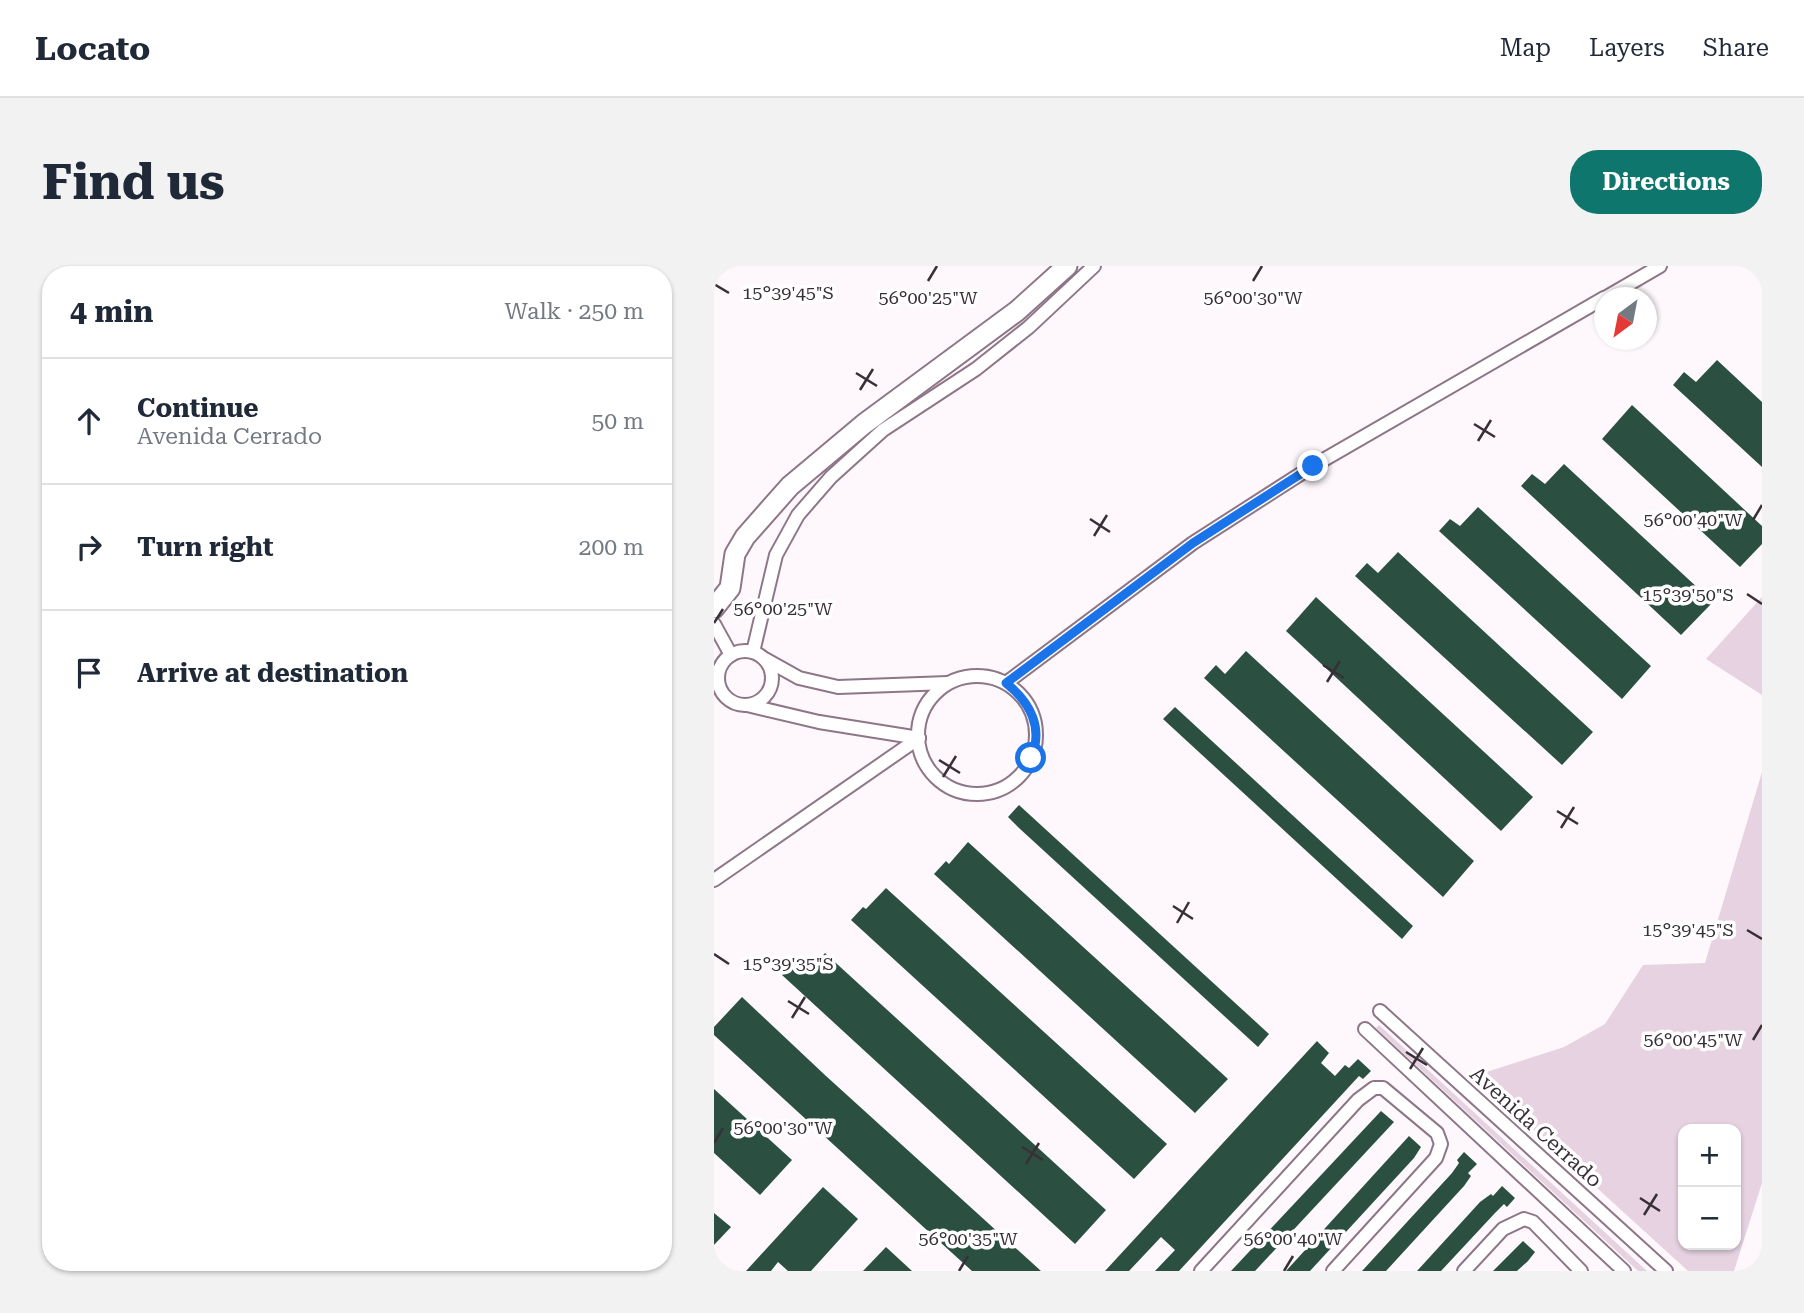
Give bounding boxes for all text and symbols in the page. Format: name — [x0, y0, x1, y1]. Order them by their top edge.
text: Locato — [35, 29, 150, 68]
text: Map — [1500, 34, 1551, 62]
text: Layers — [1589, 34, 1665, 62]
text: Share — [1703, 34, 1769, 62]
button: Directions — [1570, 150, 1762, 214]
text: Find us — [42, 154, 225, 211]
text: 15°39'45"S — [742, 282, 834, 303]
text: 56°00'25"W — [879, 287, 978, 308]
text: 56°00'30"W — [1204, 287, 1303, 308]
north arrow — [1594, 287, 1657, 350]
text: 4 min — [70, 294, 153, 329]
text: Walk · 250 m — [505, 298, 644, 325]
text: Continue — [137, 393, 259, 423]
icon: ahead — [70, 402, 108, 440]
text: 50 m — [591, 408, 644, 435]
text: Avenida Cerrado — [137, 423, 322, 450]
route end — [1297, 450, 1328, 481]
text: 56°00'40"W — [1644, 509, 1743, 530]
icon: right — [70, 528, 108, 566]
text: Turn right — [137, 532, 273, 562]
text: 200 m — [579, 534, 644, 561]
text: 15°39'50"S — [1642, 584, 1734, 605]
text: 56°00'25"W — [734, 598, 833, 619]
icon: arrive — [70, 654, 108, 692]
text: Arrive at destination — [137, 658, 408, 688]
route start — [1015, 742, 1046, 773]
text: 15°39'45"S — [1642, 919, 1734, 940]
text: 15°39'35"S — [742, 953, 834, 974]
text: 56°00'45"W — [1644, 1029, 1743, 1050]
street label: Avenida Cerrado — [1465, 1062, 1607, 1192]
text: 56°00'30"W — [734, 1117, 833, 1138]
map controls — [1678, 1124, 1741, 1250]
button: + — [1678, 1124, 1741, 1187]
button: − — [1678, 1187, 1741, 1250]
text: 56°00'35"W — [919, 1228, 1018, 1249]
text: 56°00'40"W — [1244, 1228, 1343, 1249]

